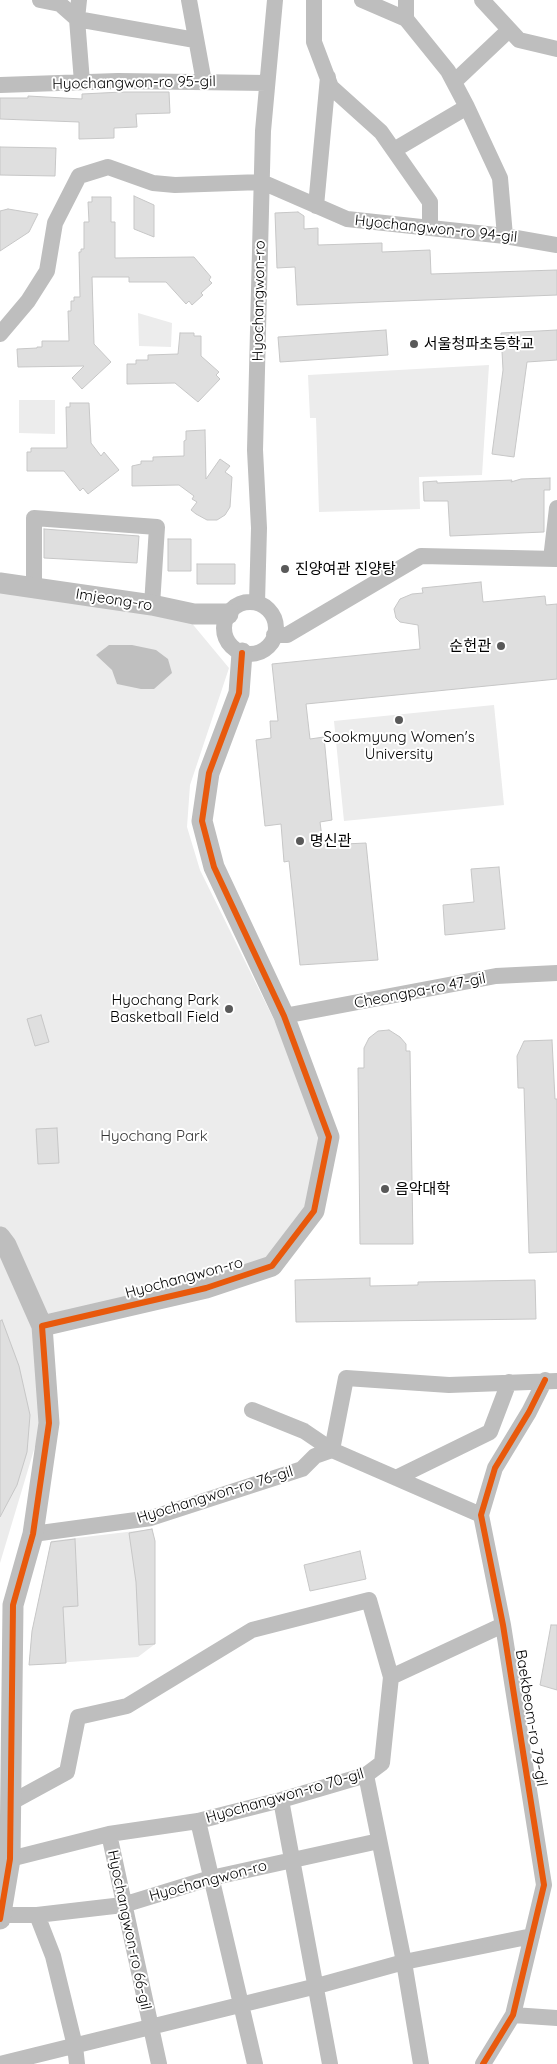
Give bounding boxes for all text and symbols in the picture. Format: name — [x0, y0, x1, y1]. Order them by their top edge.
street label: Hyochangwon-ro 95-gil — [52, 73, 216, 93]
street label: Hyochangwon-ro 94-gil — [354, 212, 518, 246]
street label: Hyochangwon-ro — [249, 240, 269, 362]
place label: 서울청파초등학교 — [424, 335, 534, 353]
marker: 서울청파초등학교 — [408, 338, 420, 350]
place label: 진양여관 진양탕 — [295, 560, 396, 578]
marker: 진양여관 진양탕 — [279, 563, 291, 575]
street label: Imjeong-ro — [74, 585, 154, 615]
place label: 순헌관 — [450, 637, 491, 655]
marker: 순헌관 — [495, 640, 507, 652]
marker: Sookmyung Women's University — [393, 714, 405, 726]
place label: Sookmyung Women's University — [323, 728, 475, 763]
place label: 명신관 — [310, 832, 351, 850]
marker: 명신관 — [294, 835, 306, 847]
street label: Cheongpa-ro 47-gil — [353, 969, 487, 1013]
place label: Hyochang Park Basketball Field — [110, 991, 219, 1026]
marker: Hyochang Park Basketball Field — [223, 1003, 235, 1015]
park label: Hyochang Park — [100, 1127, 208, 1145]
place label: 음악대학 — [395, 1180, 450, 1198]
marker: 음악대학 — [379, 1183, 391, 1195]
street label: Hyochangwon-ro — [123, 1254, 245, 1302]
street label: Hyochangwon-ro 76-gil — [135, 1463, 295, 1527]
street label: Baekbeom-ro 79-gil — [511, 1648, 551, 1788]
street label: Hyochangwon-ro 70-gil — [204, 1765, 366, 1827]
street label: Hyochangwon-ro 66-gil — [103, 1848, 155, 2012]
street label: Hyochangwon-ro — [147, 1857, 269, 1905]

